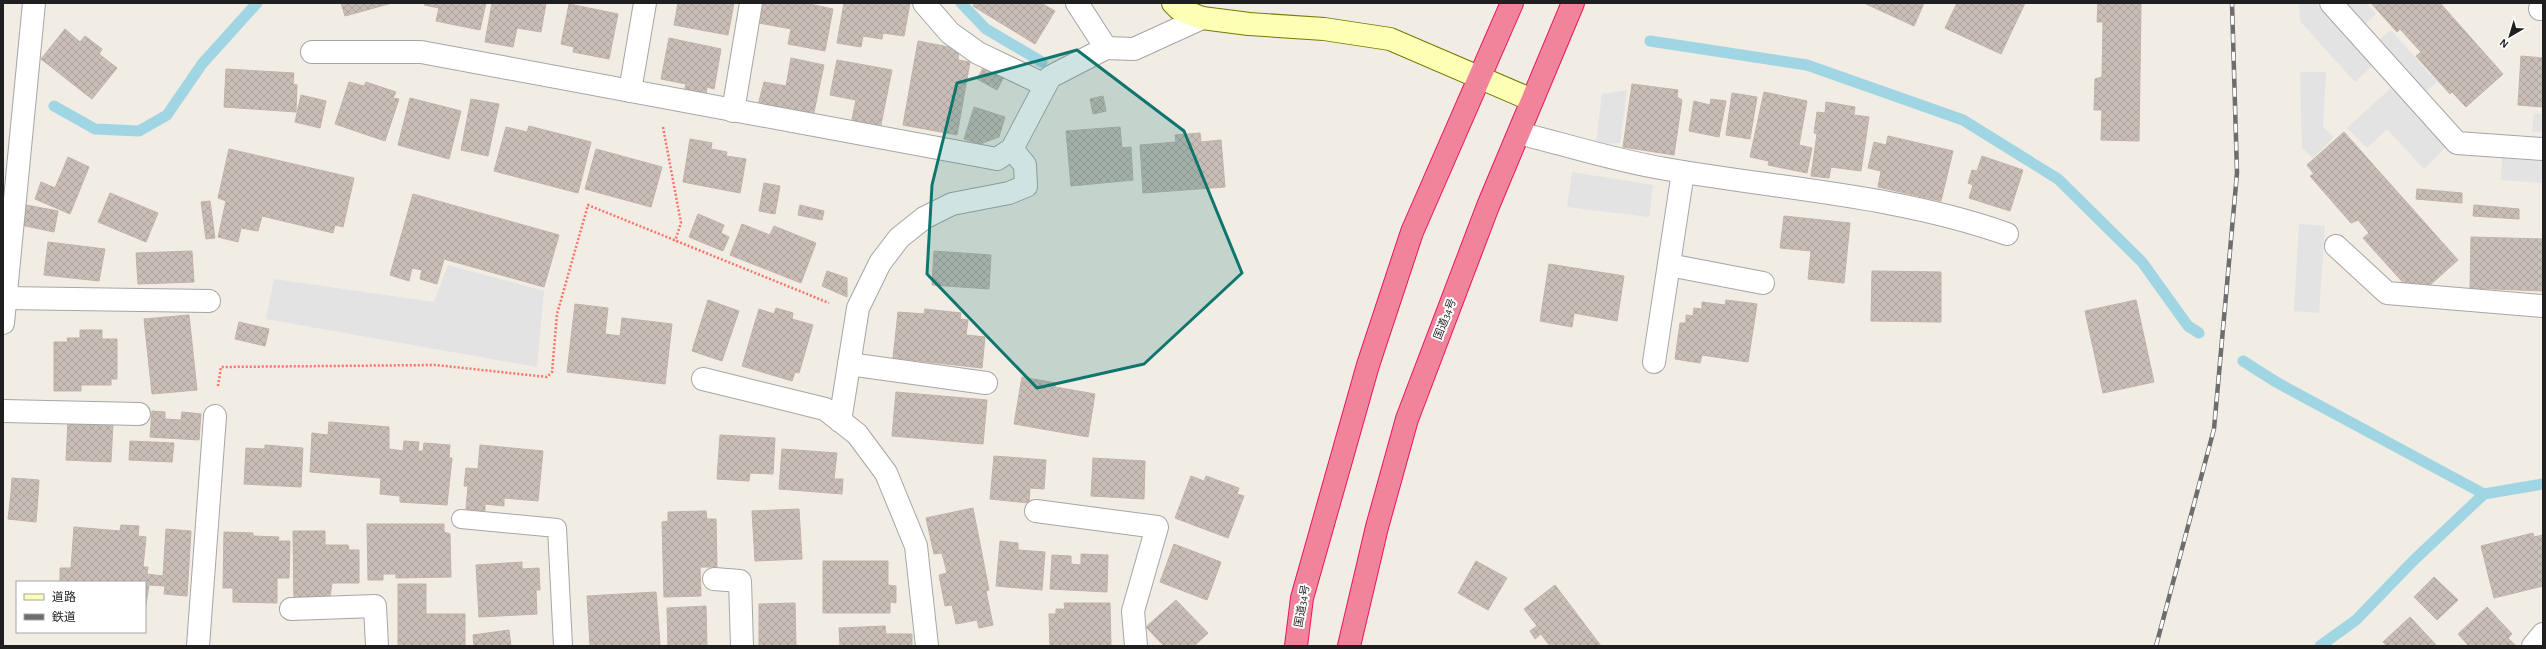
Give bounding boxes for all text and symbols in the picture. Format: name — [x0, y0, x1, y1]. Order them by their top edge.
north arrow — [2490, 16, 2530, 56]
text: N — [2498, 37, 2511, 50]
street label: 国道34号 — [1431, 297, 1458, 341]
legend — [16, 581, 146, 633]
street label: 国道34号 — [1292, 584, 1311, 628]
text: 道路 — [52, 590, 76, 603]
text: 鉄道 — [52, 610, 76, 623]

